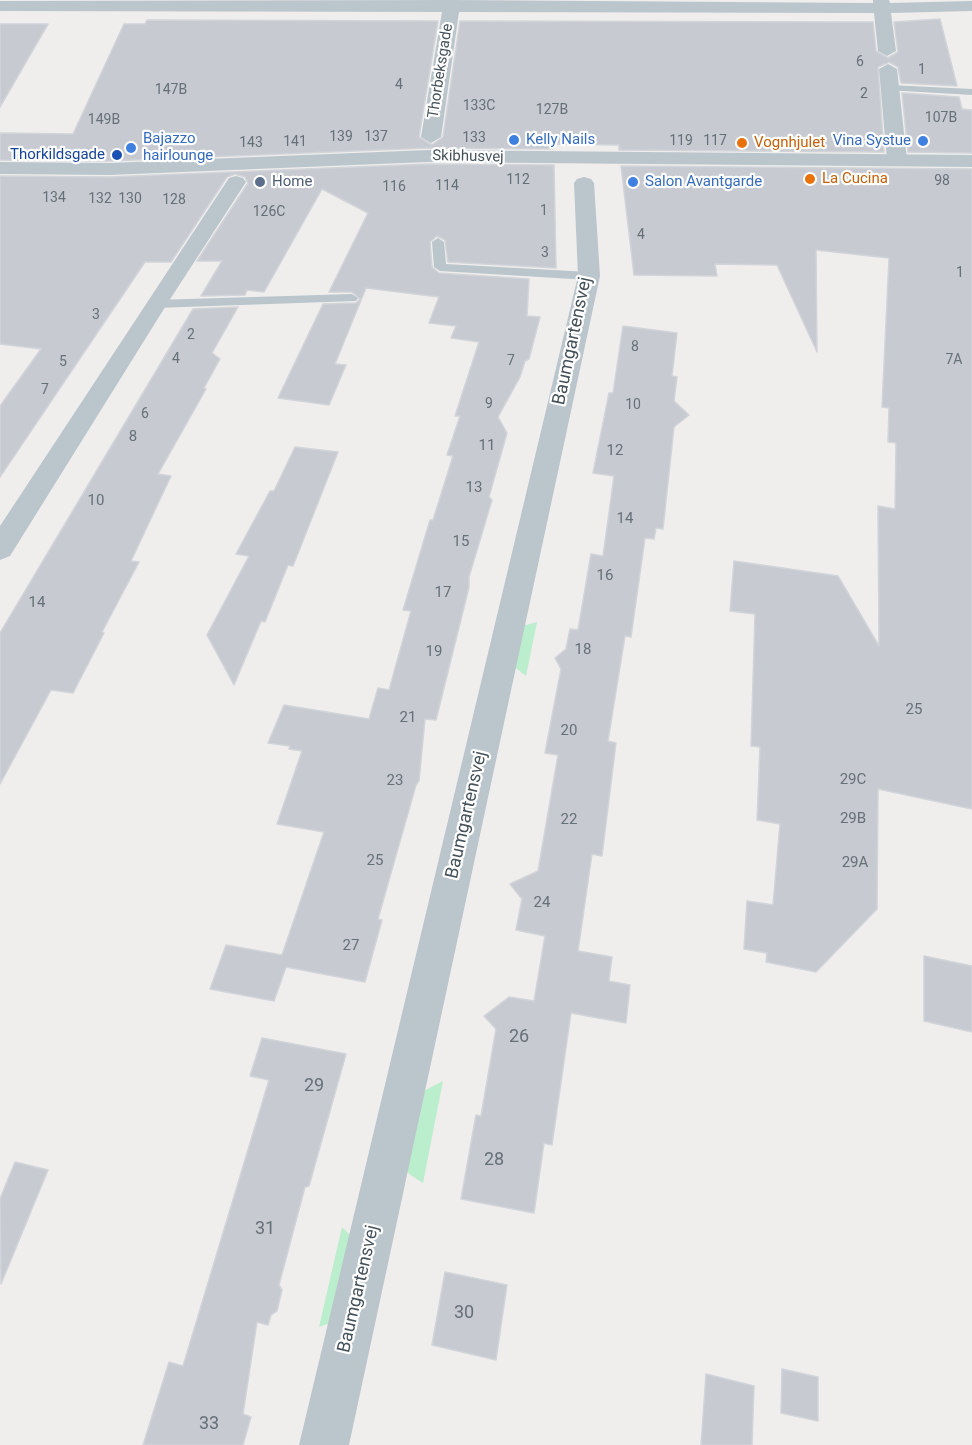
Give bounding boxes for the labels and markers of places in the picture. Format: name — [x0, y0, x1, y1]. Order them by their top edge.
place label: Bajazzo hairlounge — [143, 130, 213, 165]
place label: Kelly Nails — [526, 131, 595, 149]
place label: Vina Systue — [833, 132, 911, 150]
marker: Kelly Nails — [507, 133, 521, 147]
place label: Vognhjulet — [754, 134, 825, 152]
marker: Vina Systue — [916, 134, 930, 148]
marker: Vognhjulet — [735, 136, 749, 150]
marker: Bajazzo hairlounge — [124, 141, 138, 155]
place label: Thorkildsgade — [10, 146, 105, 164]
marker: Thorkildsgade — [110, 148, 124, 162]
place label: La Cucina — [822, 170, 888, 188]
marker: La Cucina — [803, 172, 817, 186]
place label: Home — [272, 173, 312, 191]
place label: Salon Avantgarde — [645, 173, 762, 191]
marker: Home — [253, 175, 267, 189]
marker: Salon Avantgarde — [626, 175, 640, 189]

